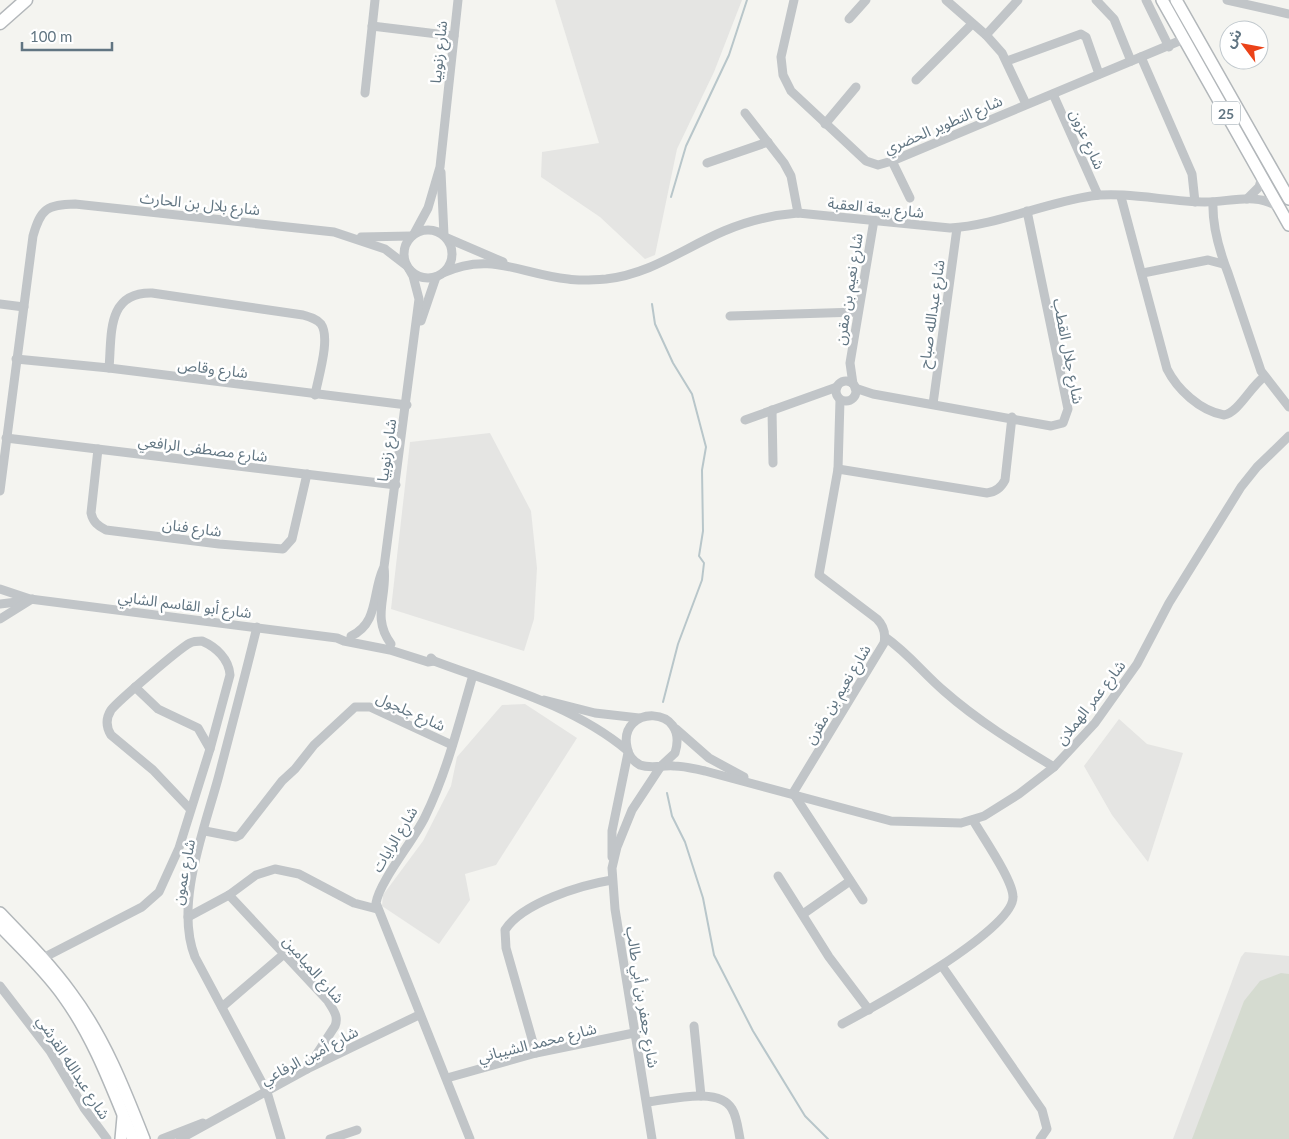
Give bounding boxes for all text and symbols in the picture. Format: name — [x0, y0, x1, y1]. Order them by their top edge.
street label: شارع زنوبيا — [426, 19, 454, 85]
scale bar — [22, 20, 112, 52]
north arrow — [1219, 20, 1269, 70]
text: ش — [1220, 25, 1245, 50]
text: 100 m — [30, 27, 72, 45]
street label: شارع التطوير الحضري — [881, 91, 1007, 161]
road number: 25 — [1212, 102, 1240, 125]
street label: شارع عزون — [1063, 106, 1109, 174]
street label: شارع بلال بن الحارث — [138, 188, 261, 222]
street label: شارع بيعة العقبة — [827, 193, 925, 225]
street label: شارع نعيم بن مقرن — [830, 231, 870, 347]
street label: شارع عبدالله صباح — [914, 258, 952, 370]
street label: شارع جلال القطب — [1046, 297, 1088, 406]
street label: شارع وقاص — [176, 355, 249, 385]
street label: شارع زنوبيا — [373, 417, 403, 483]
street label: شارع مصطفى الرافعي — [137, 431, 269, 469]
street label: شارع فنان — [161, 514, 223, 544]
street label: شارع أبو القاسم الشابي — [117, 587, 253, 625]
street label: شارع نعيم بن مقرن — [800, 641, 877, 749]
street label: شارع عمر الهملان — [1051, 656, 1132, 750]
street label: شارع جلجول — [372, 688, 448, 738]
street label: شارع الرايات — [367, 803, 424, 877]
street label: شارع عمون — [168, 837, 202, 907]
street label: شارع جعفر بن أبي طالب — [619, 925, 663, 1070]
street label: شارع الميامين — [277, 932, 348, 1009]
street label: شارع عبدالله القرشي — [30, 1012, 114, 1125]
street label: شارع محمد الشيباني — [476, 1019, 599, 1069]
street label: شارع أمين الرفاعي — [257, 1022, 363, 1092]

